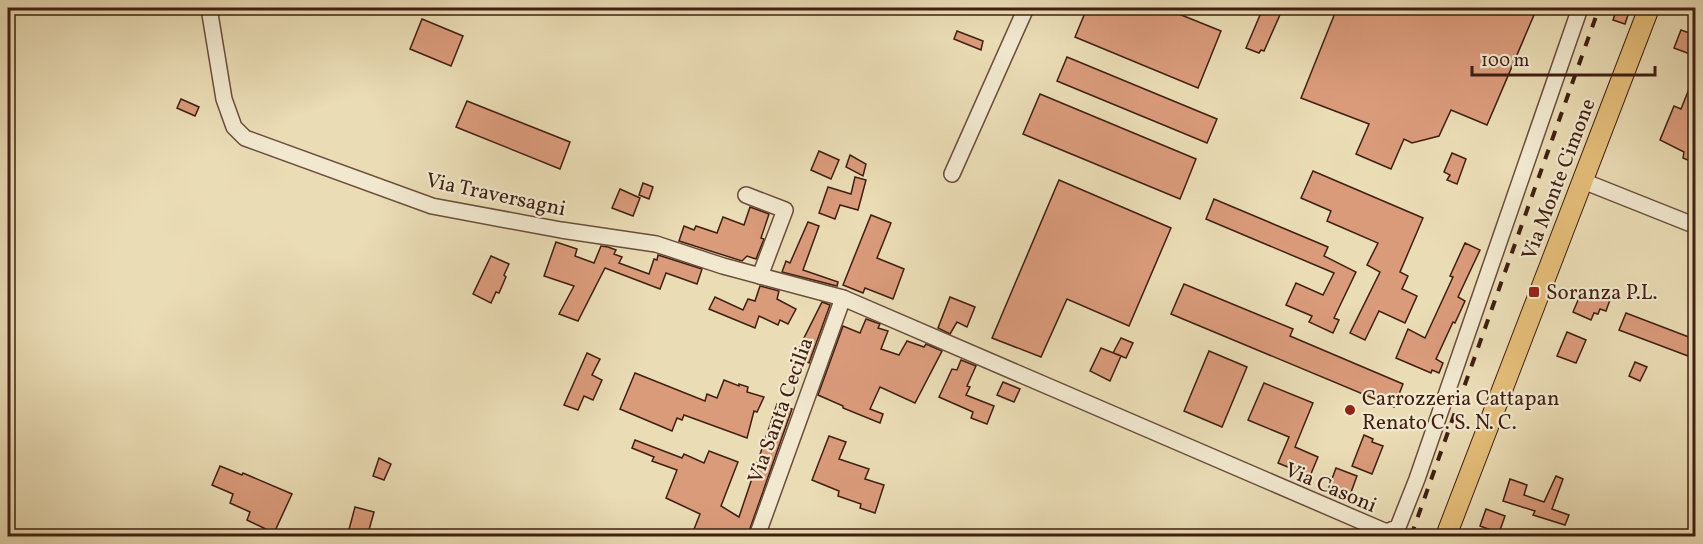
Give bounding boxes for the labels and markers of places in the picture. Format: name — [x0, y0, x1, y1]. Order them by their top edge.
place label: Soranza P.L. — [1546, 279, 1658, 308]
marker: Soranza P.L. — [1527, 285, 1541, 299]
place label: Carrozzeria Cattapan Renato C. S. N. C. — [1362, 385, 1560, 438]
marker: Carrozzeria Cattapan Renato C. S. N. C. — [1343, 403, 1357, 417]

